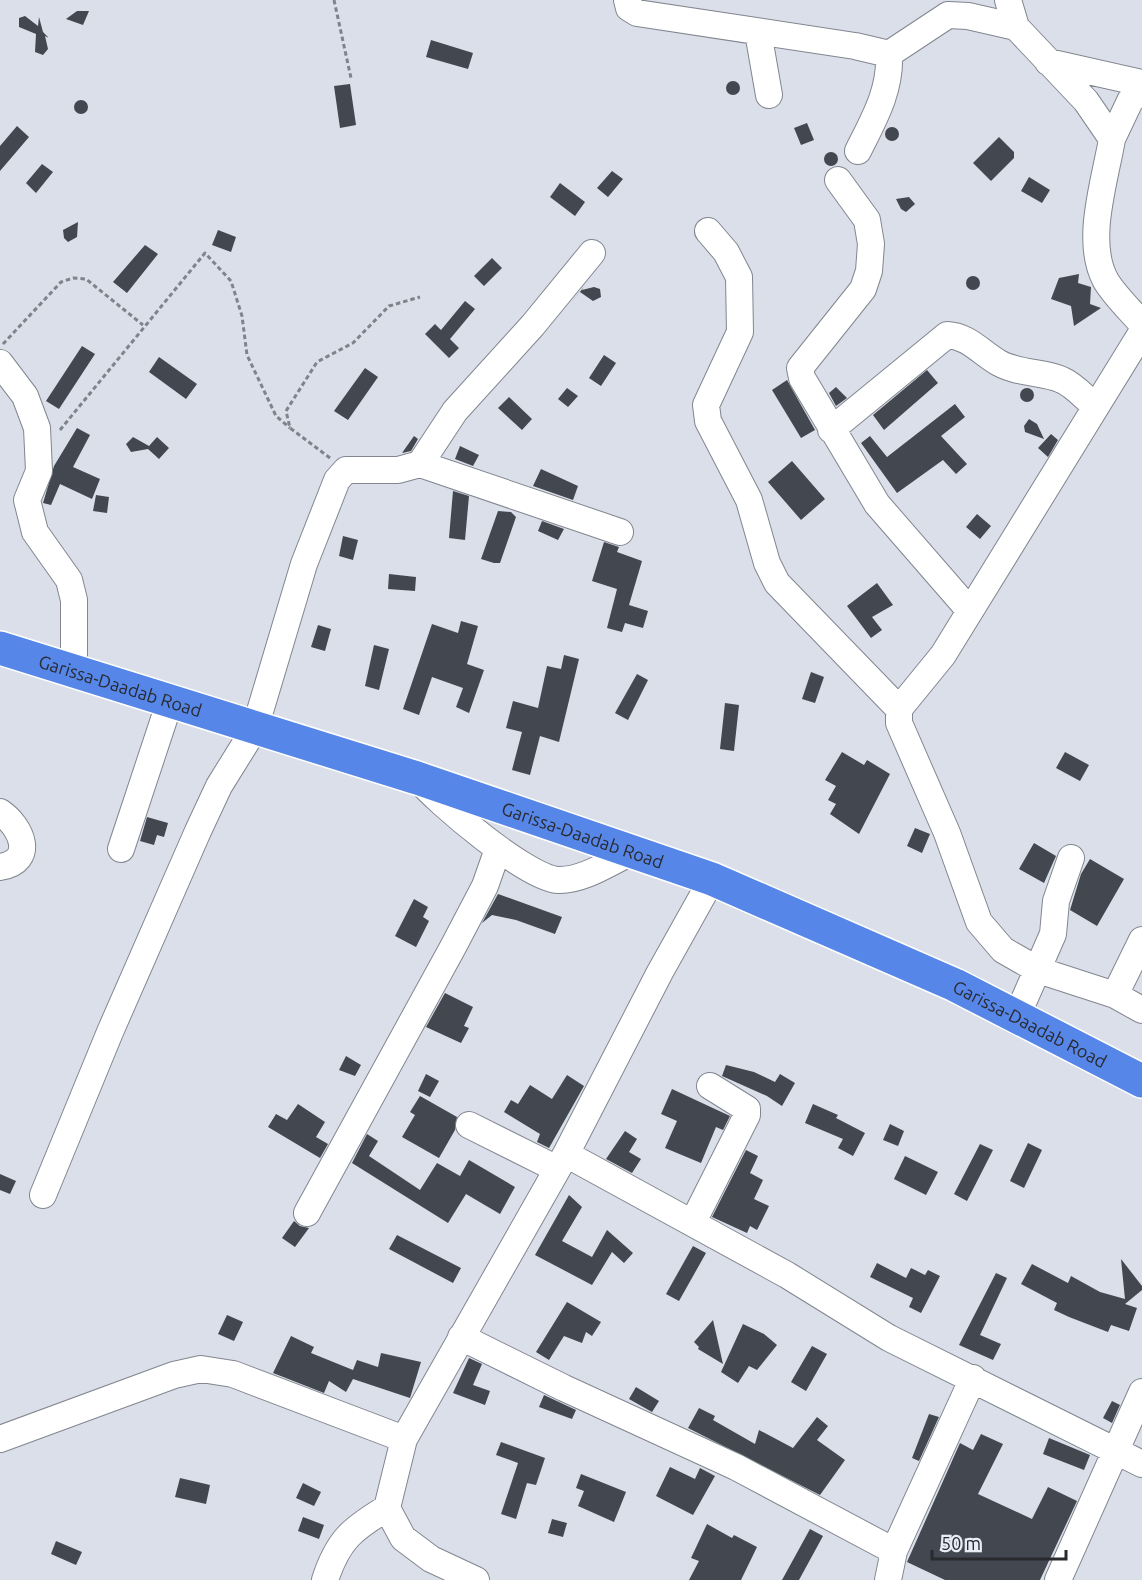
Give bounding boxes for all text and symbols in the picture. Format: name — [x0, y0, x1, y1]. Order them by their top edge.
street label: Garissa-Daadab Road — [36, 651, 204, 720]
street label: Garissa-Daadab Road — [499, 798, 666, 872]
street label: Garissa-Daadab Road — [950, 976, 1110, 1071]
scale bar — [932, 1523, 1066, 1561]
text: 50 m — [941, 1533, 981, 1553]

